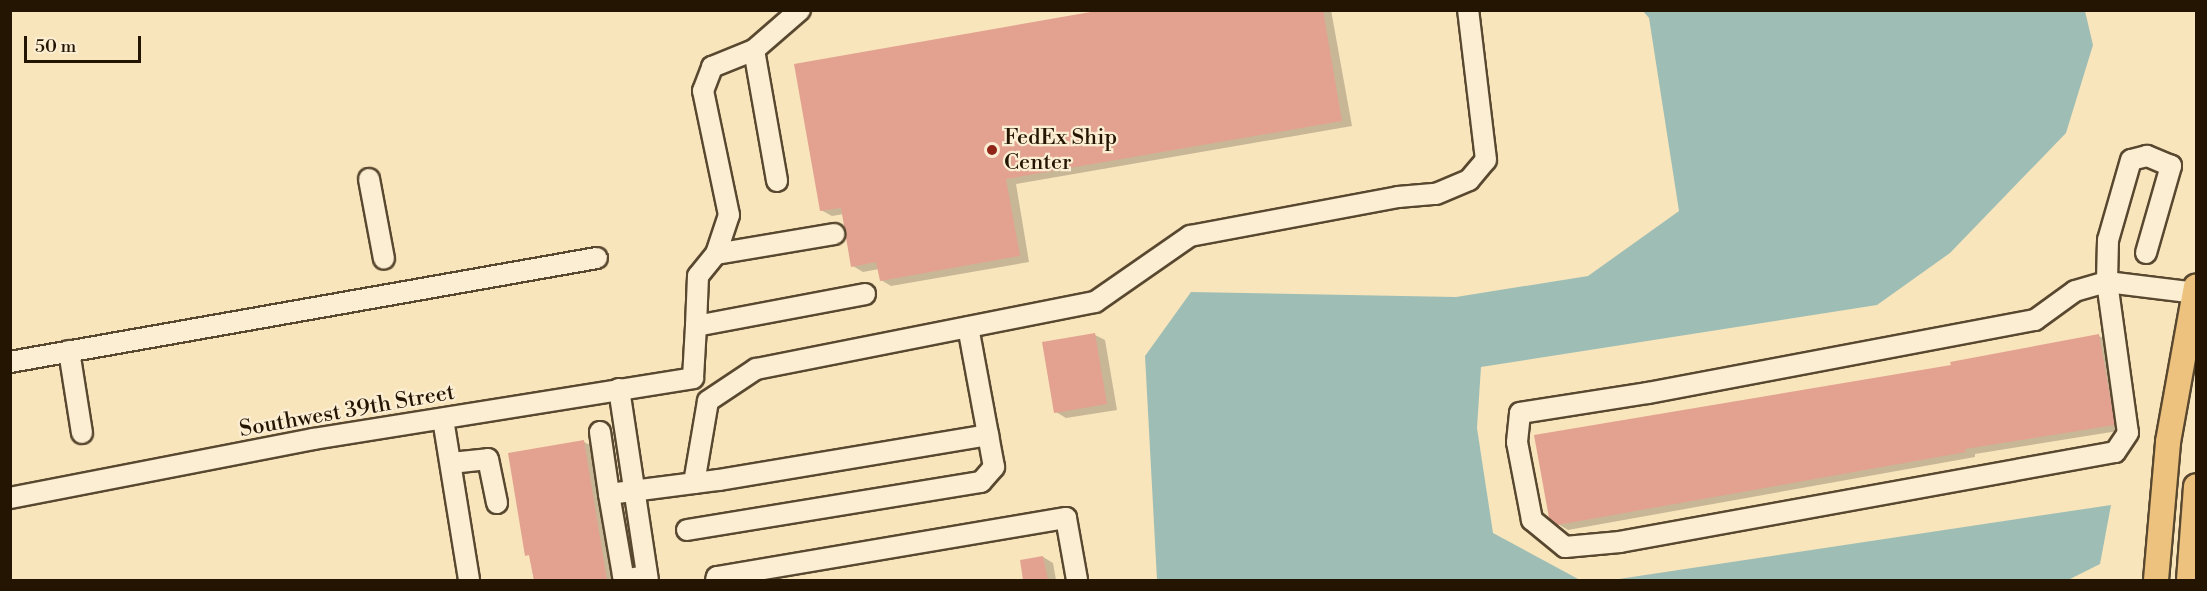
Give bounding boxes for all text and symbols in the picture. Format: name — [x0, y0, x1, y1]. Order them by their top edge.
scale bar — [27, 24, 144, 62]
text: 50 m — [35, 35, 76, 58]
place label: FedEx Ship Center — [1004, 124, 1117, 176]
marker: FedEx Ship Center — [985, 143, 999, 157]
street label: Southwest 39th Street — [237, 379, 457, 443]

